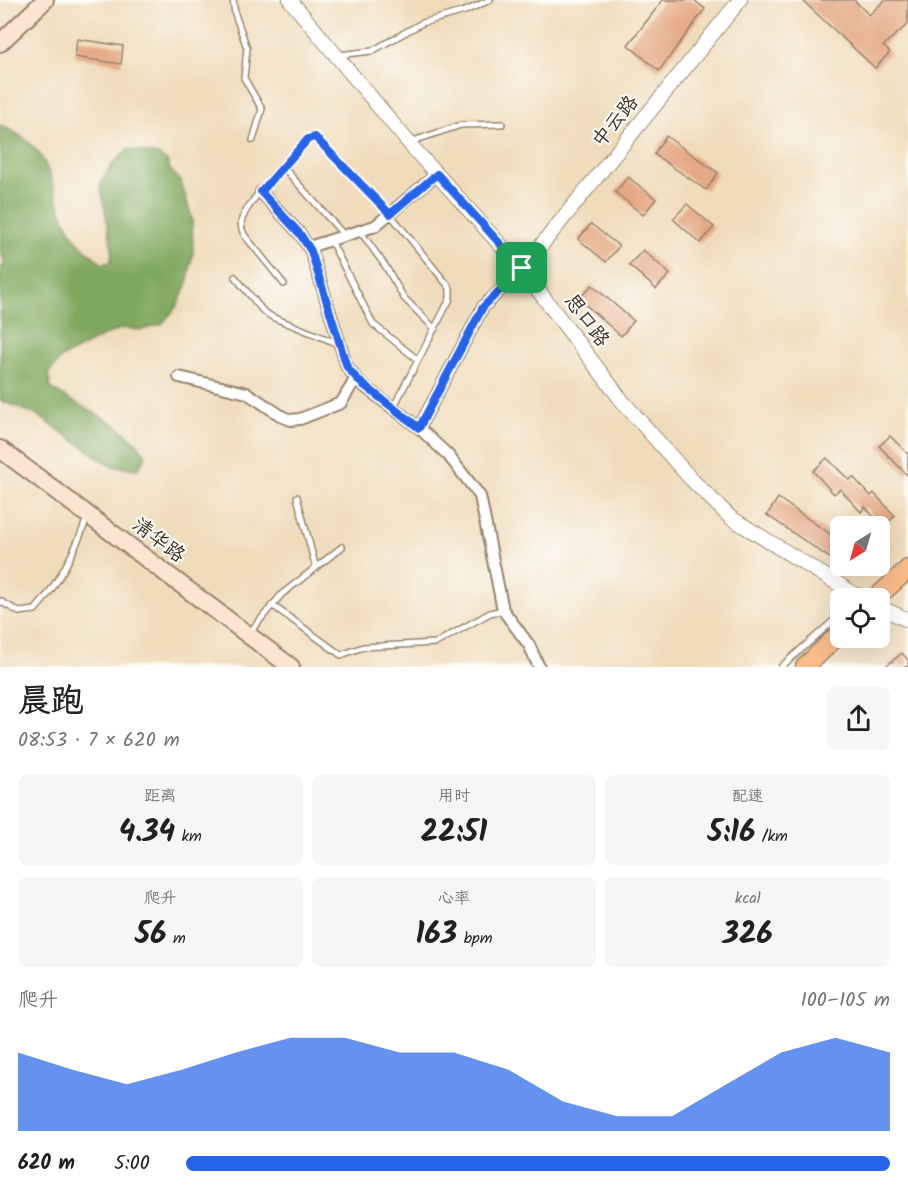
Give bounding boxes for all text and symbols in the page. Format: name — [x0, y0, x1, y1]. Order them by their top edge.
street label: 中云路 — [585, 88, 648, 155]
pin — [496, 242, 547, 293]
icon: arrive — [505, 251, 538, 284]
street label: 思口路 — [555, 287, 617, 355]
street label: 清华路 — [124, 510, 192, 572]
north arrow — [830, 516, 890, 576]
map controls — [830, 516, 890, 648]
button: locate — [830, 588, 890, 648]
text: 晨跑 — [18, 676, 84, 729]
button: share — [827, 687, 890, 750]
text: 08:53 · 7 × 620 m — [18, 725, 180, 757]
text: 距离 — [144, 784, 176, 809]
text: 用时 — [438, 784, 470, 809]
text: 配速 — [732, 784, 764, 809]
text: 4.34 — [119, 809, 175, 857]
text: 22:51 — [421, 809, 487, 857]
text: 5:16 — [708, 809, 755, 857]
text: km — [175, 824, 202, 849]
text: /km — [755, 824, 788, 849]
text: 爬升 — [144, 886, 176, 911]
text: 心率 — [438, 886, 470, 911]
text: kcal — [735, 886, 761, 911]
text: 56 — [135, 911, 166, 959]
text: 163 — [416, 911, 457, 959]
text: 326 — [723, 911, 773, 959]
text: m — [166, 926, 186, 951]
text: bpm — [457, 926, 492, 951]
text: 爬升 — [18, 985, 58, 1017]
text: 100–105 m — [801, 985, 890, 1017]
text: 620 m — [18, 1148, 75, 1180]
text: 5:00 — [114, 1148, 150, 1180]

